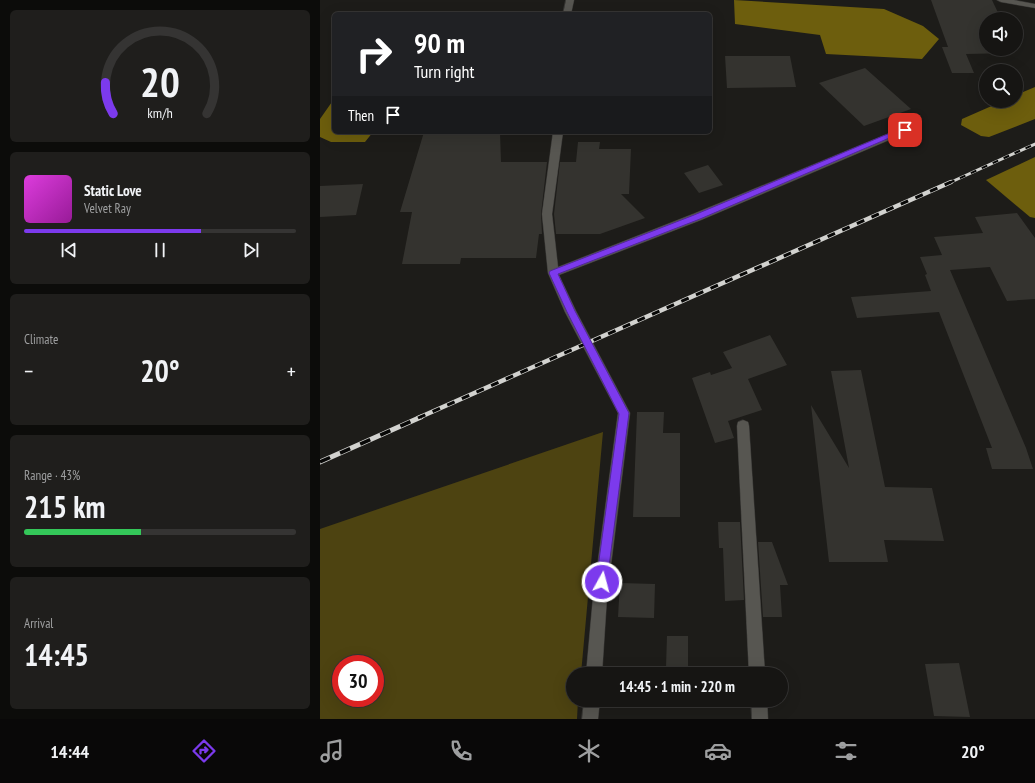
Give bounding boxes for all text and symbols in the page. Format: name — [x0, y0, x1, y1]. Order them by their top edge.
map controls — [979, 12, 1023, 108]
button: sound — [979, 12, 1023, 56]
text: 90 m — [414, 24, 465, 61]
icon: right — [348, 28, 400, 80]
text: 20 — [140, 55, 180, 108]
text: Turn right — [414, 60, 474, 83]
button: search — [979, 64, 1023, 108]
text: km/h — [147, 102, 173, 121]
icon: arrive — [382, 104, 404, 126]
text: Then — [348, 106, 374, 125]
pin — [888, 113, 922, 147]
icon: arrive — [894, 119, 916, 141]
text: Static Love — [84, 181, 142, 200]
text: Velvet Ray — [84, 200, 131, 217]
icon: previous — [58, 239, 80, 261]
icon: pause — [149, 239, 171, 261]
icon: next — [240, 239, 262, 261]
text: Climate — [24, 331, 58, 348]
text: 20° — [140, 351, 180, 390]
text: − — [24, 357, 33, 385]
text: + — [287, 357, 296, 385]
text: Range · 43% — [24, 467, 80, 484]
text: 215 km — [24, 487, 105, 526]
position arrow — [581, 561, 623, 603]
text: Arrival — [24, 615, 53, 632]
text: 14:45 — [24, 635, 89, 674]
speed limit sign: 30 — [332, 655, 384, 707]
text: 14:45 · 1 min · 220 m — [619, 677, 735, 696]
icon: directions — [190, 737, 218, 765]
icon: music — [318, 737, 346, 765]
icon: phone — [447, 737, 475, 765]
icon: climate — [575, 737, 603, 765]
icon: car — [704, 737, 732, 765]
icon: filters — [832, 737, 860, 765]
text: 14:44 — [50, 740, 89, 763]
text: 20° — [961, 740, 985, 763]

